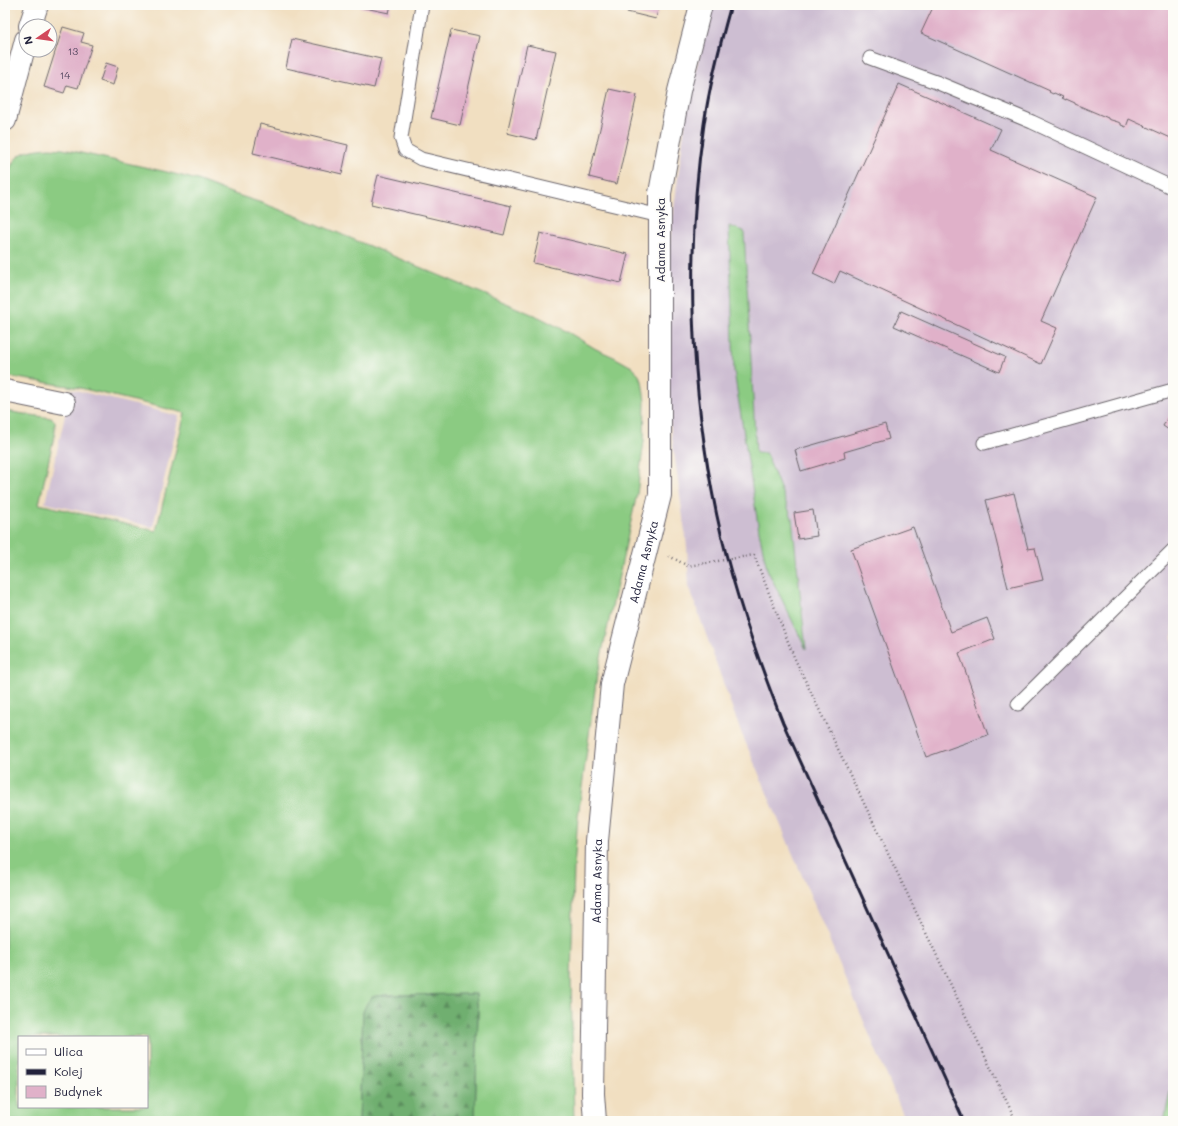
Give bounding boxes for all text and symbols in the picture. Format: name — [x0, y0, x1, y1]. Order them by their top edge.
north arrow — [18, 18, 58, 58]
text: N — [20, 35, 36, 46]
house number: 13 — [68, 44, 78, 58]
house number: 14 — [60, 68, 70, 82]
street label: Adama Asnyka — [652, 197, 668, 283]
street label: Adama Asnyka — [625, 518, 661, 605]
street label: Adama Asnyka — [588, 838, 605, 924]
legend — [18, 1036, 148, 1108]
text: Ulica — [54, 1043, 83, 1059]
text: Kolej — [54, 1063, 83, 1079]
text: Budynek — [54, 1083, 102, 1099]

